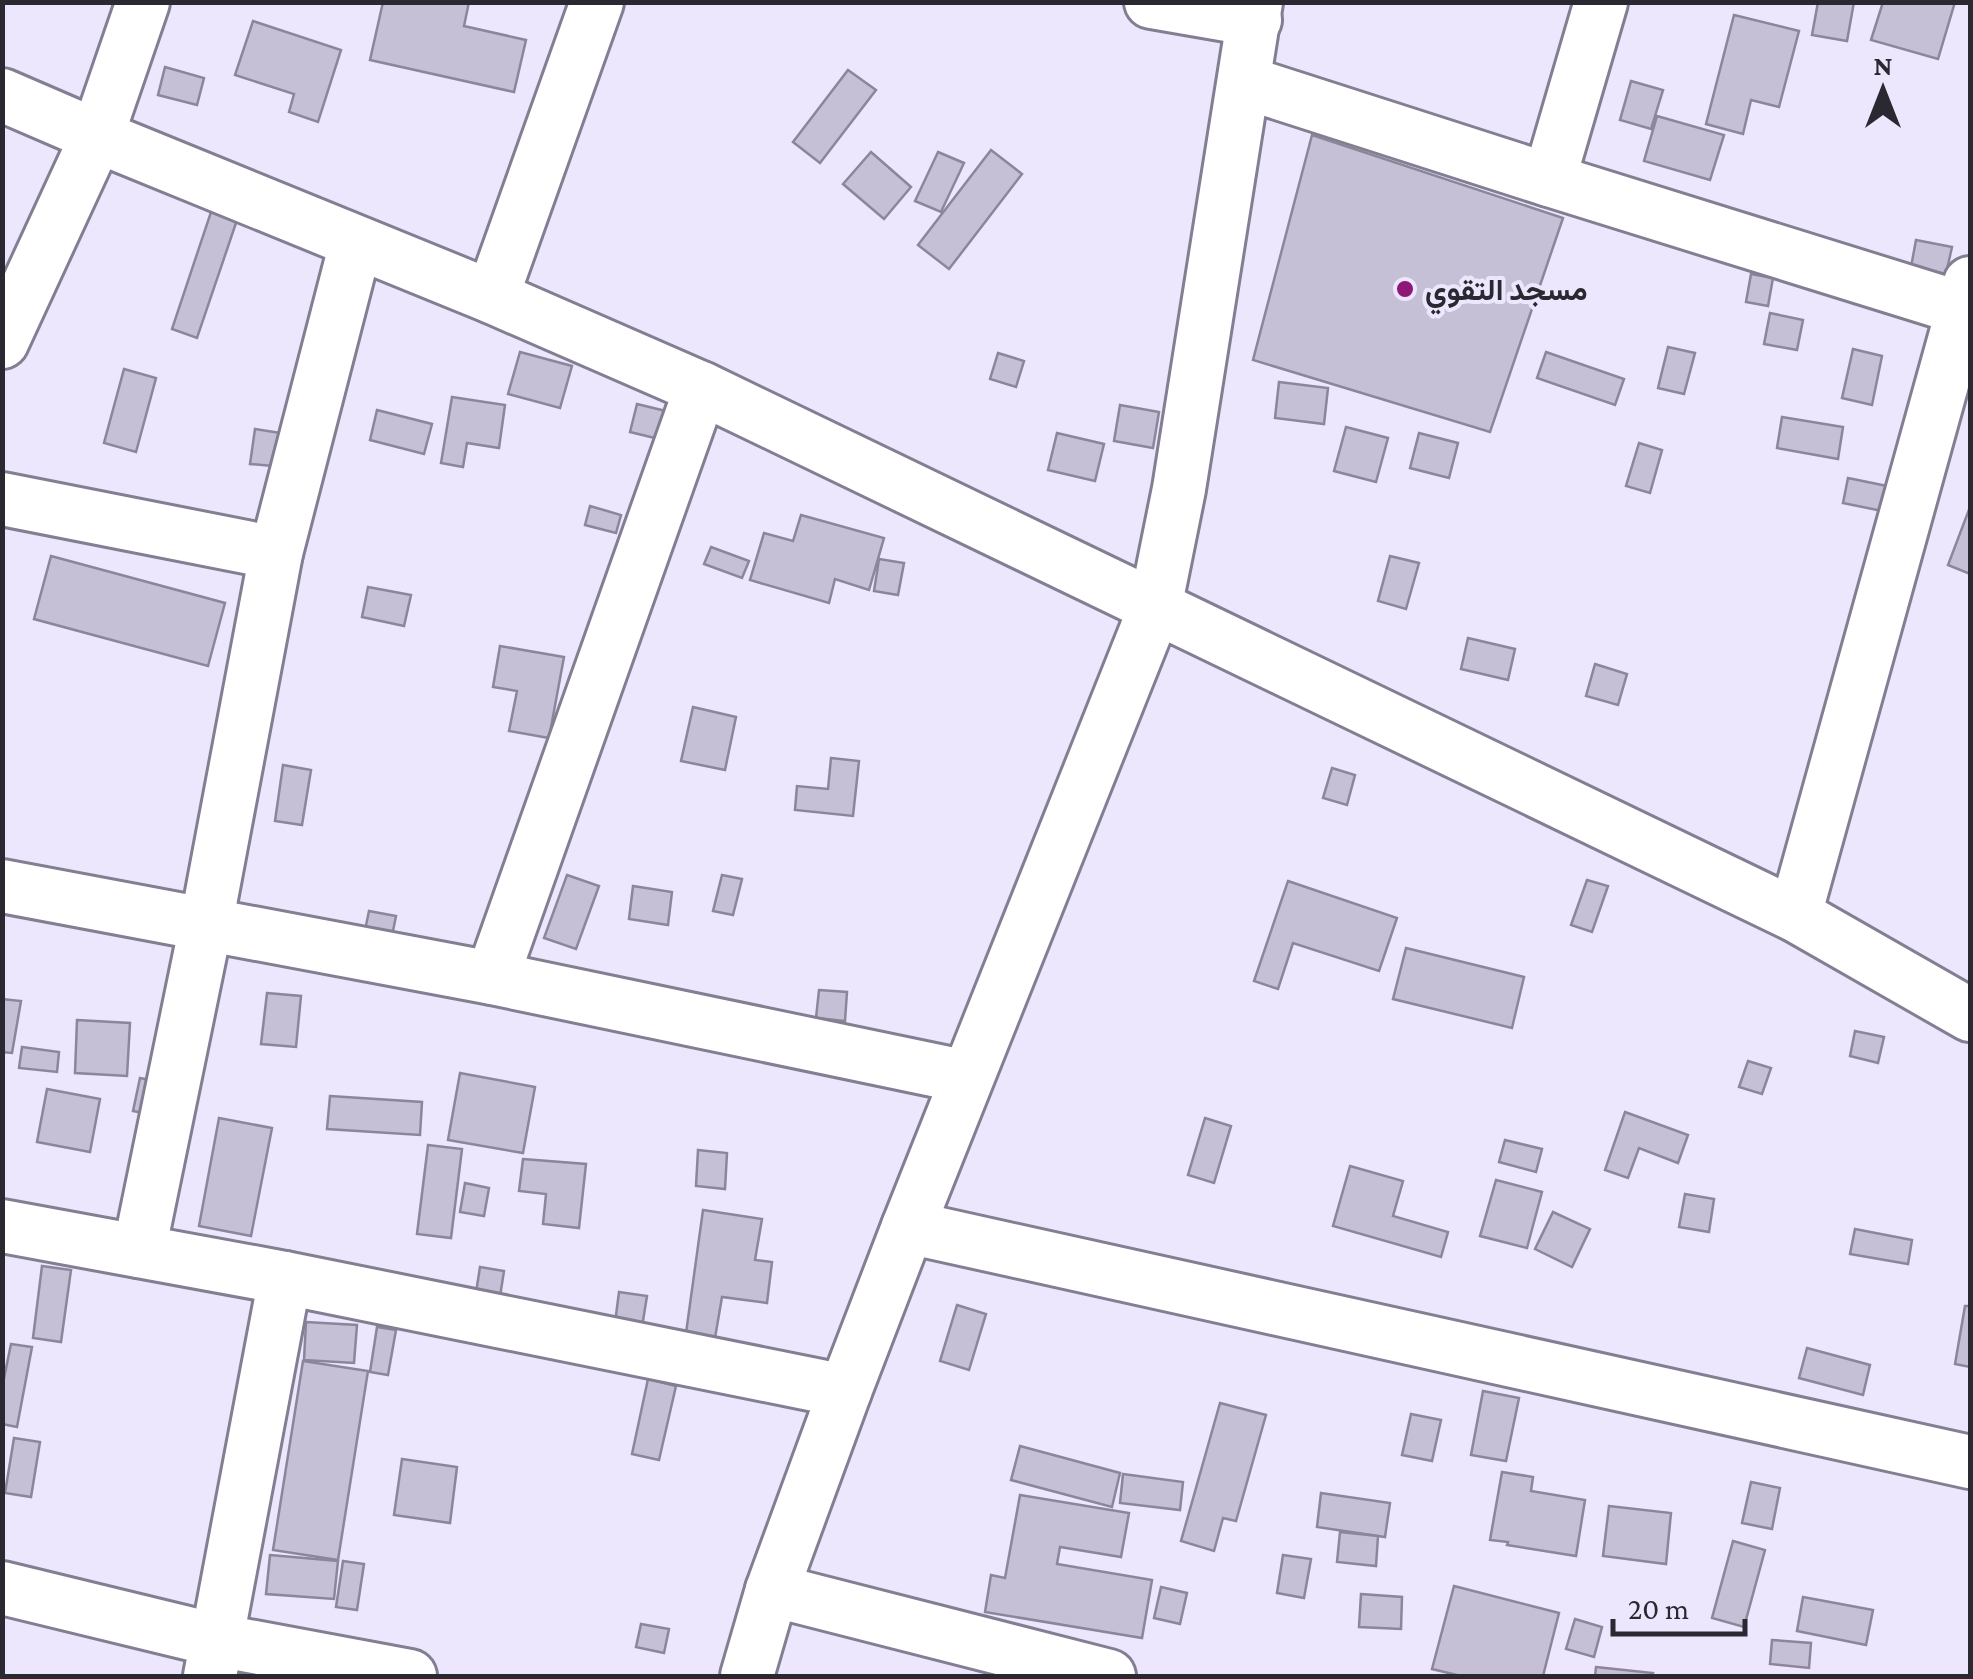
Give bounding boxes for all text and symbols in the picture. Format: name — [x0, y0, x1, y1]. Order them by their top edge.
north arrow — [1833, 40, 1933, 140]
text: N — [1873, 50, 1893, 81]
place label: مسجد التقوي — [1425, 273, 1588, 315]
marker: مسجد التقوي — [1394, 278, 1416, 300]
scale bar — [1613, 1574, 1746, 1636]
text: 20 m — [1628, 1592, 1689, 1625]

